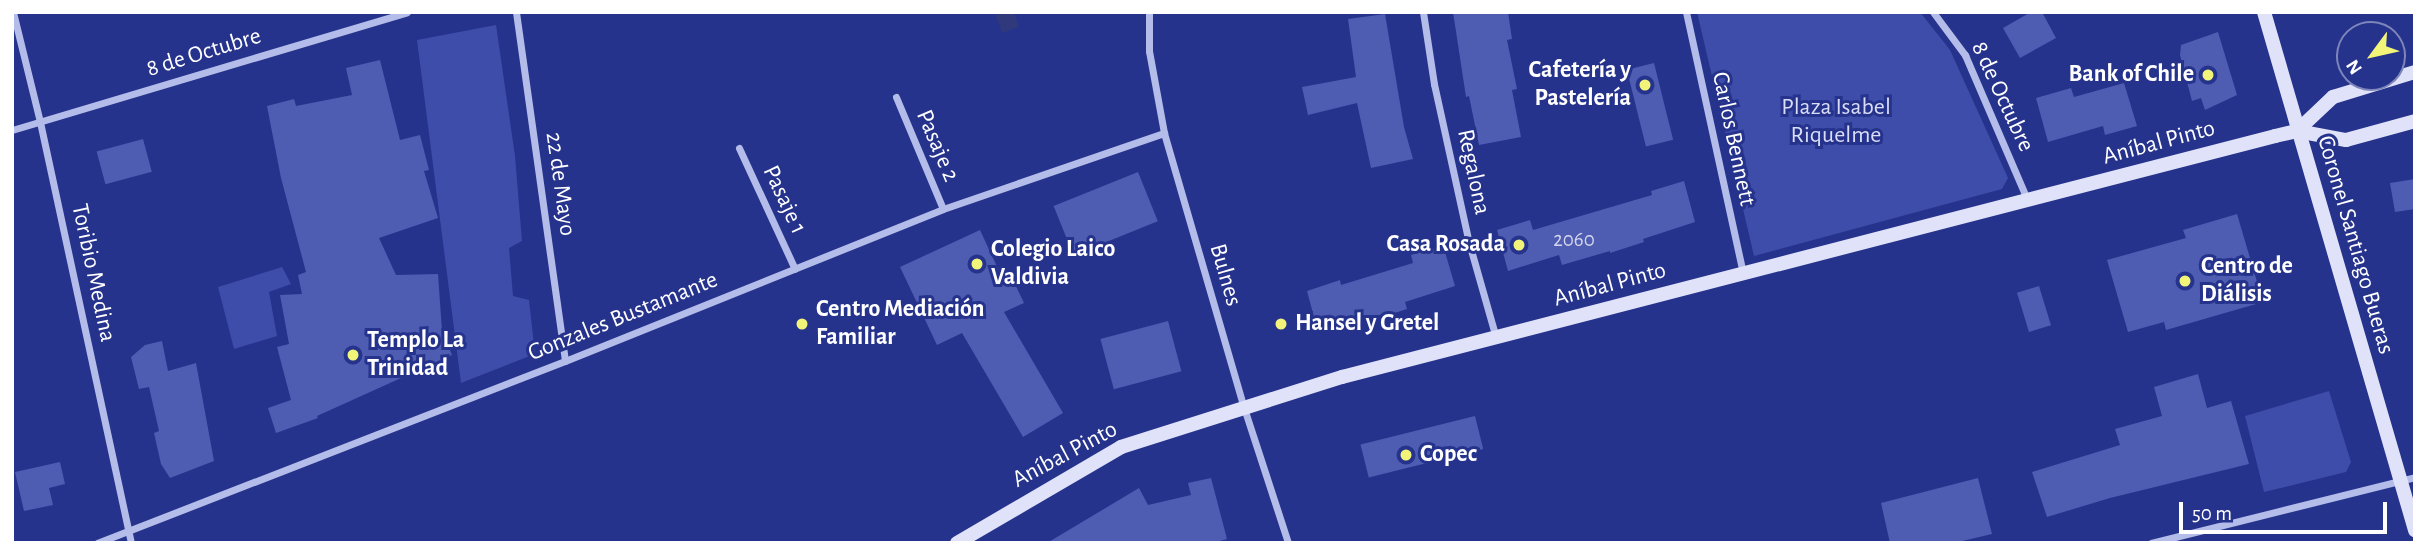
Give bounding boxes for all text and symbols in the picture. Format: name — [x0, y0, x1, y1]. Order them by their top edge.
north arrow — [2336, 21, 2406, 91]
street label: 8 de Octubre — [143, 22, 265, 84]
street label: 8 de Octubre — [1964, 37, 2040, 157]
text: N — [2343, 56, 2366, 77]
place label: Cafetería y Pastelería — [1529, 57, 1631, 113]
place label: Bank of Chile — [2068, 61, 2194, 89]
marker: Bank of Chile — [2200, 67, 2216, 83]
street label: Carlos Bennett — [1705, 69, 1761, 209]
marker: Cafetería y Pastelería — [1637, 77, 1653, 93]
park label: Plaza Isabel Riquelme — [1781, 94, 1891, 150]
street label: Pasaje 2 — [909, 106, 965, 186]
street label: Aníbal Pinto — [2100, 114, 2218, 172]
street label: Regalona — [1450, 127, 1496, 217]
street label: 22 de Mayo — [538, 130, 582, 238]
street label: Coronel Santiago Bueras — [2310, 132, 2400, 358]
street label: Pasaje 1 — [756, 161, 812, 239]
street label: Toribio Medina — [64, 201, 122, 345]
house number: 2060 — [1553, 227, 1595, 253]
place label: Casa Rosada — [1387, 231, 1505, 259]
place label: Colegio Laico Valdivia — [991, 236, 1115, 292]
marker: Casa Rosada — [1511, 237, 1527, 253]
street label: Bulnes — [1202, 241, 1248, 309]
place label: Centro de Diálisis — [2201, 253, 2293, 309]
marker: Colegio Laico Valdivia — [969, 256, 985, 272]
street label: Aníbal Pinto — [1551, 256, 1669, 314]
street label: Gonzales Bustamante — [524, 266, 722, 368]
marker: Centro de Diálisis — [2175, 271, 2195, 291]
place label: Centro Mediación Familiar — [816, 296, 984, 352]
place label: Hansel y Gretel — [1295, 310, 1439, 338]
marker: Centro Mediación Familiar — [794, 316, 810, 332]
marker: Hansel y Gretel — [1273, 316, 1289, 332]
place label: Templo La Trinidad — [367, 327, 464, 383]
marker: Templo La Trinidad — [345, 347, 361, 363]
street label: Aníbal Pinto — [1008, 415, 1122, 495]
place label: Copec — [1420, 441, 1477, 469]
marker: Copec — [1398, 447, 1414, 463]
scale bar — [2182, 489, 2390, 532]
text: 50 m — [2192, 503, 2232, 524]

